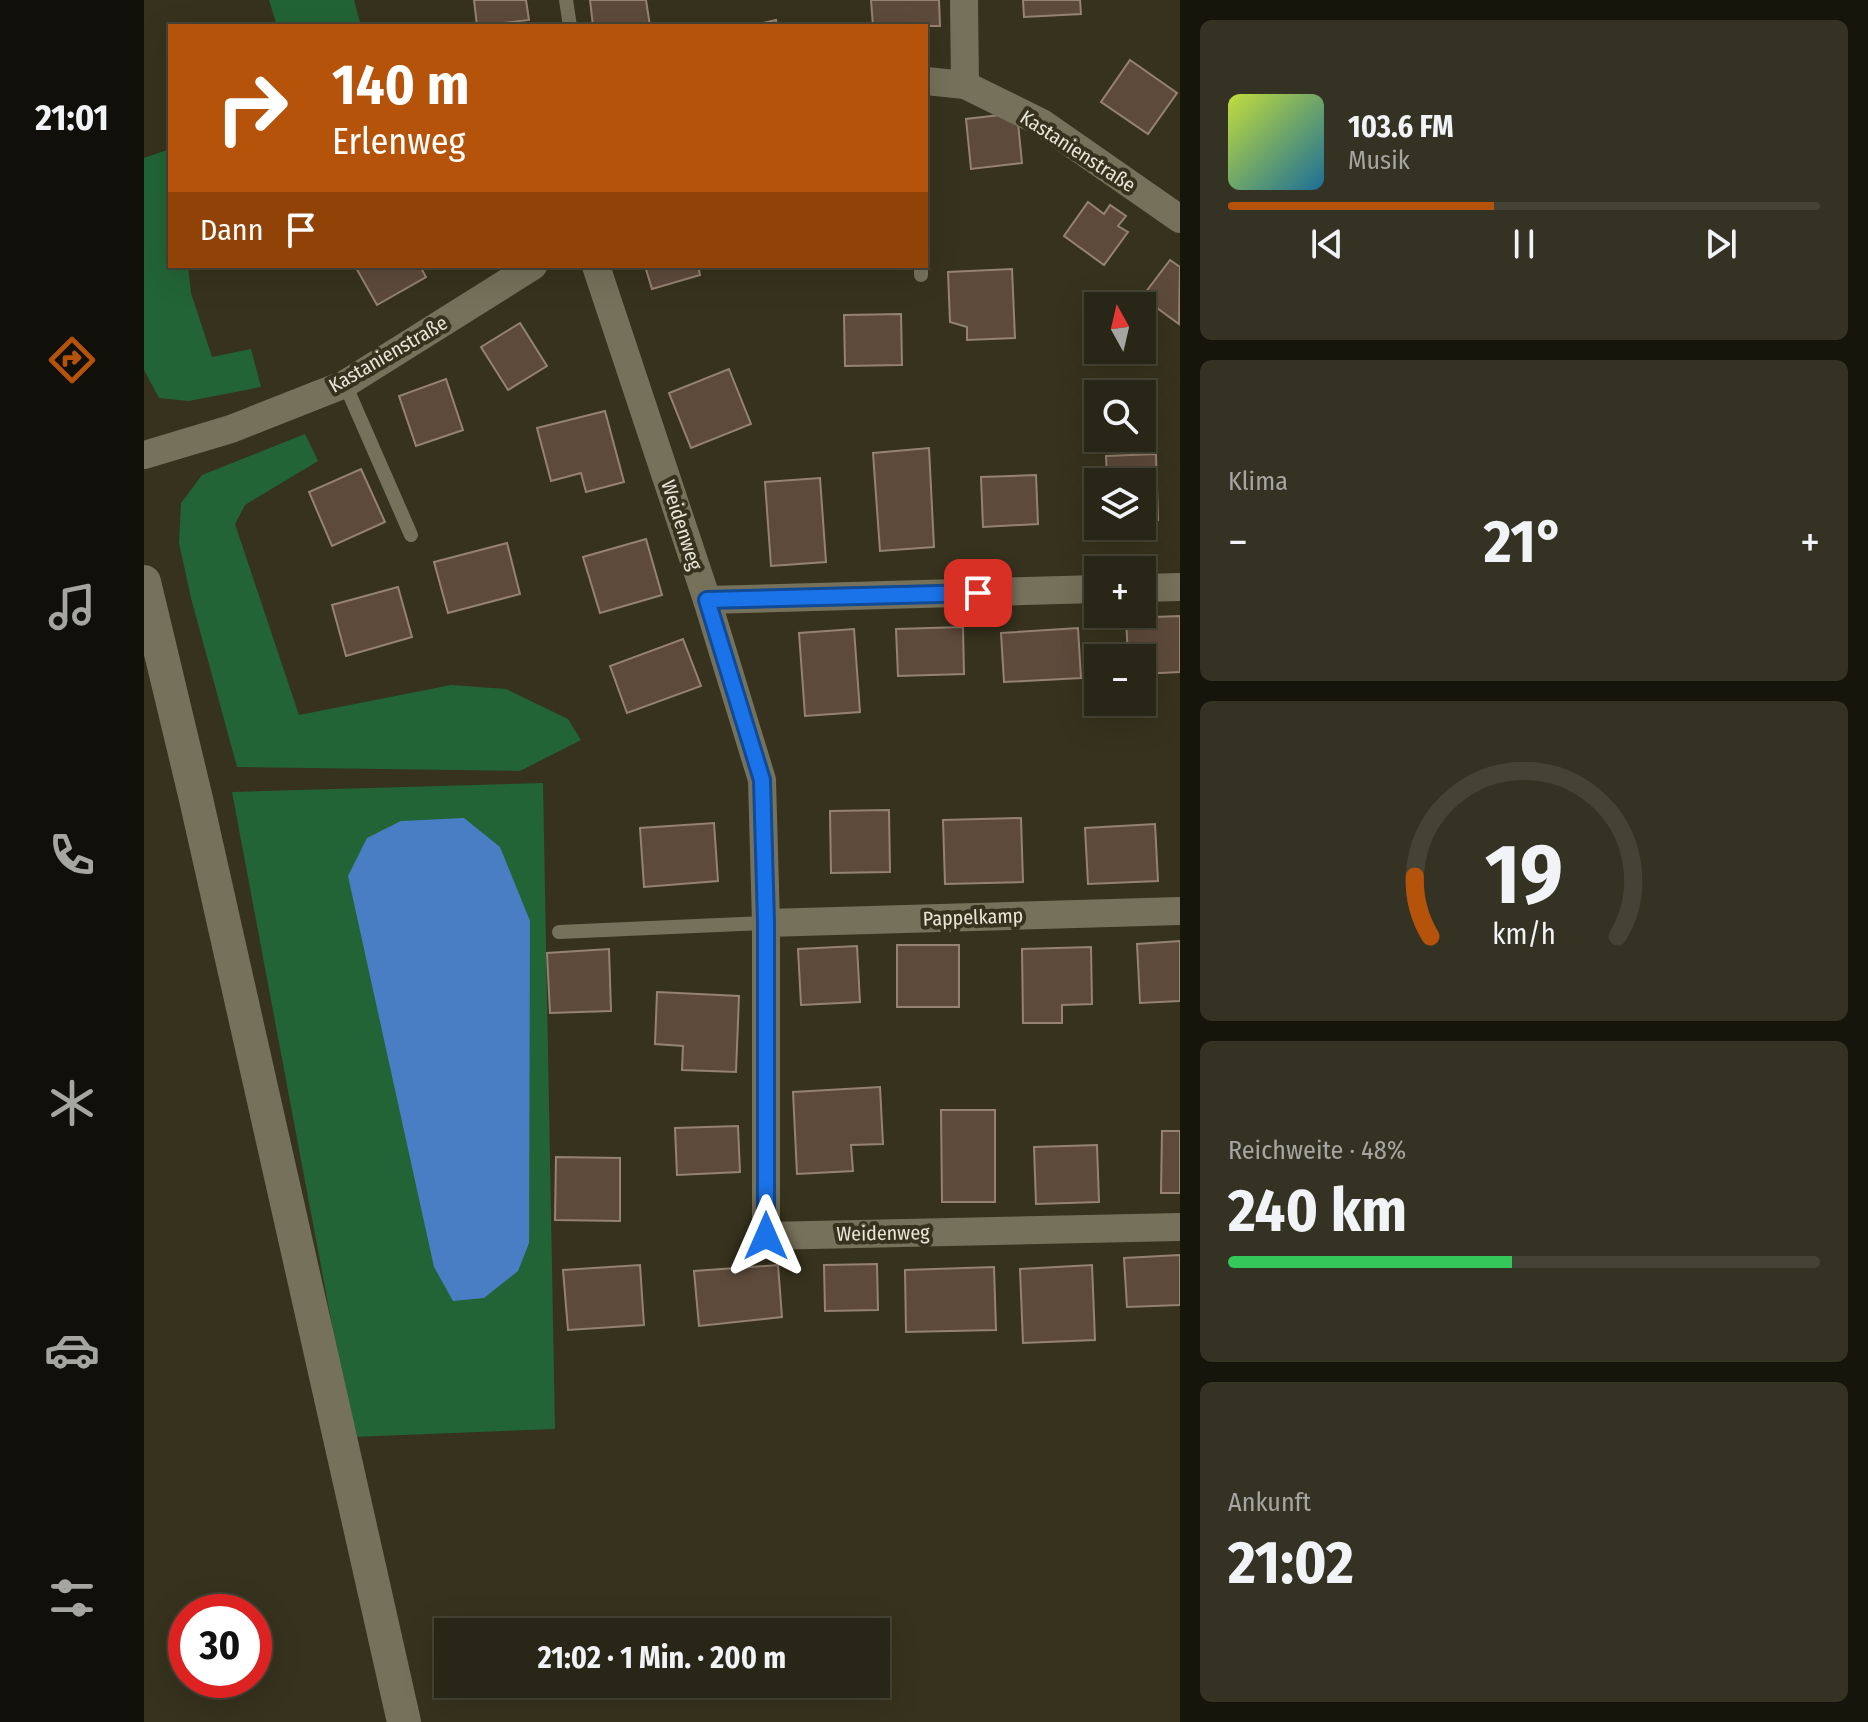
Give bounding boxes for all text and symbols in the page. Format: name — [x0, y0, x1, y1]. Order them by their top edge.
text: 140 m — [332, 52, 469, 119]
icon: right — [200, 56, 304, 160]
text: 21:01 — [35, 96, 109, 140]
street label: Kastanienstraße — [1016, 105, 1140, 197]
text: 103.6 FM — [1348, 109, 1454, 145]
text: Erlenweg — [332, 120, 465, 164]
text: Musik — [1348, 145, 1410, 176]
icon: arrive — [279, 208, 323, 252]
text: Dann — [200, 212, 263, 248]
icon: previous — [1305, 222, 1349, 266]
icon: pause — [1502, 222, 1546, 266]
icon: next — [1699, 222, 1743, 266]
north arrow — [1084, 292, 1156, 364]
map controls — [1084, 292, 1156, 716]
street label: Kastanienstraße — [325, 310, 451, 398]
icon: directions — [44, 332, 100, 388]
button: search — [1084, 380, 1156, 452]
text: Klima — [1228, 466, 1288, 497]
button: layers — [1084, 468, 1156, 540]
street label: Weidenweg — [656, 477, 708, 574]
text: 21° — [1484, 506, 1564, 578]
text: − — [1228, 516, 1248, 569]
text: + — [1800, 516, 1820, 569]
button: + — [1084, 556, 1156, 628]
pin — [944, 559, 1012, 627]
icon: arrive — [956, 571, 1000, 615]
icon: music — [44, 579, 100, 635]
button: − — [1084, 644, 1156, 716]
text: 19 — [1485, 825, 1563, 925]
icon: phone — [44, 827, 100, 883]
street label: Pappelkamp — [922, 903, 1024, 931]
text: km/h — [1492, 917, 1556, 952]
icon: climate — [44, 1075, 100, 1131]
text: Reichweite · 48% — [1228, 1135, 1406, 1166]
text: 240 km — [1228, 1175, 1407, 1247]
position arrow — [724, 1194, 808, 1278]
street label: Weidenweg — [836, 1220, 930, 1246]
icon: car — [44, 1322, 100, 1378]
text: Ankunft — [1228, 1487, 1311, 1518]
text: 21:02 — [1228, 1527, 1354, 1599]
icon: filters — [44, 1570, 100, 1626]
speed limit sign: 30 — [168, 1594, 272, 1698]
text: 21:02 · 1 Min. · 200 m — [538, 1640, 786, 1676]

